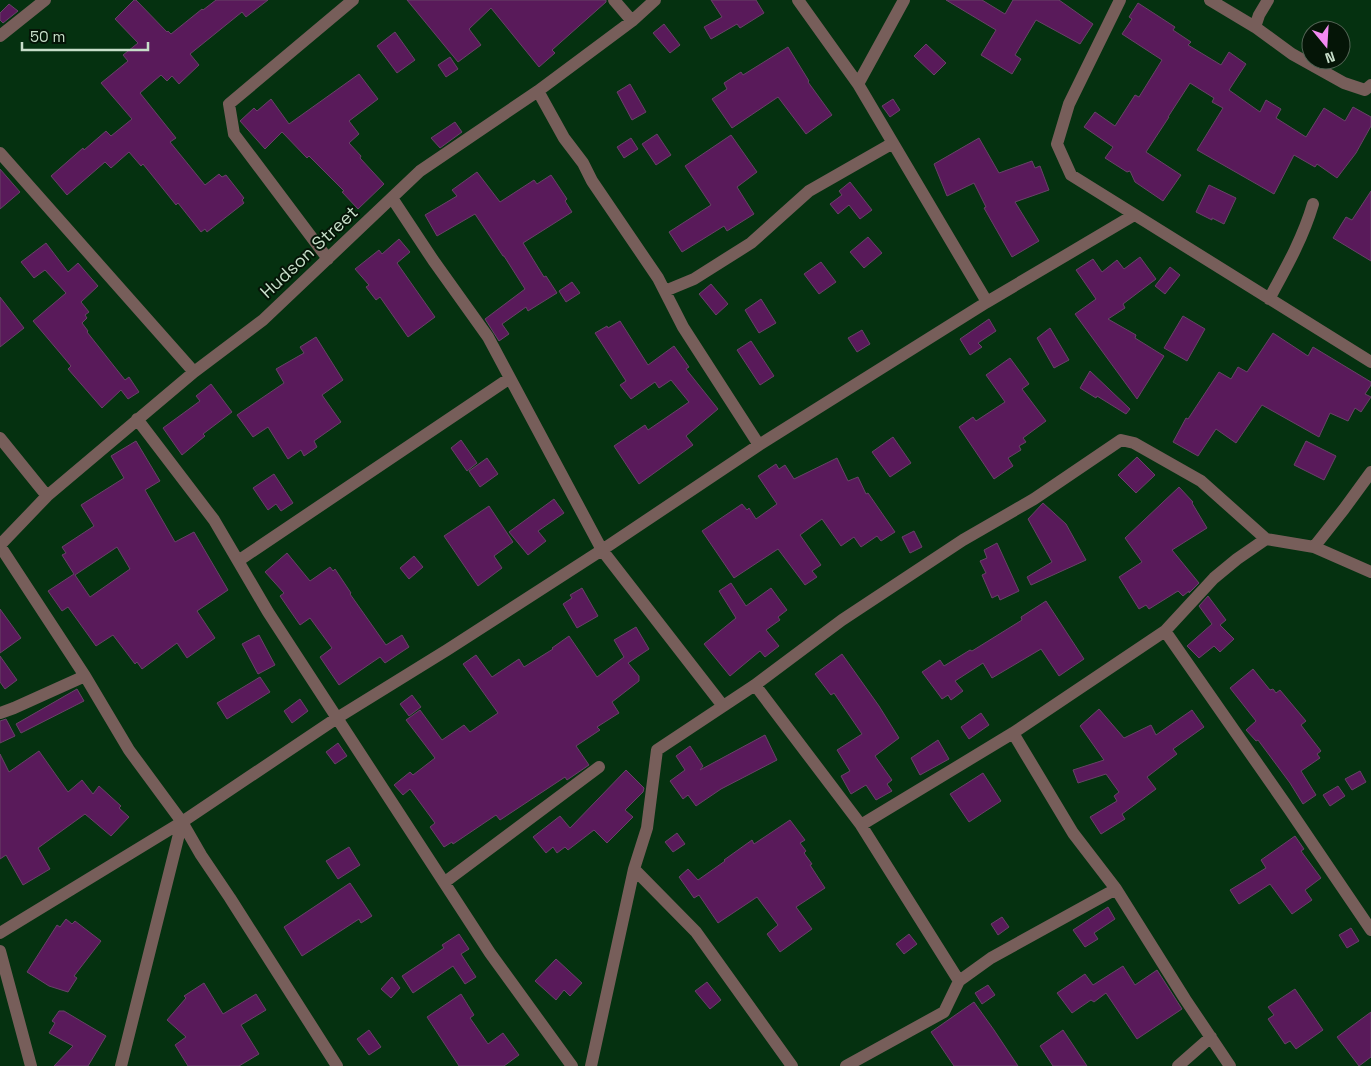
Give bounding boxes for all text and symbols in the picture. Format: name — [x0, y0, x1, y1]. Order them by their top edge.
scale bar — [22, 20, 149, 52]
north arrow — [1301, 20, 1351, 70]
text: 50 m — [30, 27, 65, 46]
text: N — [1323, 47, 1337, 67]
street label: Hudson Street — [255, 200, 362, 303]

